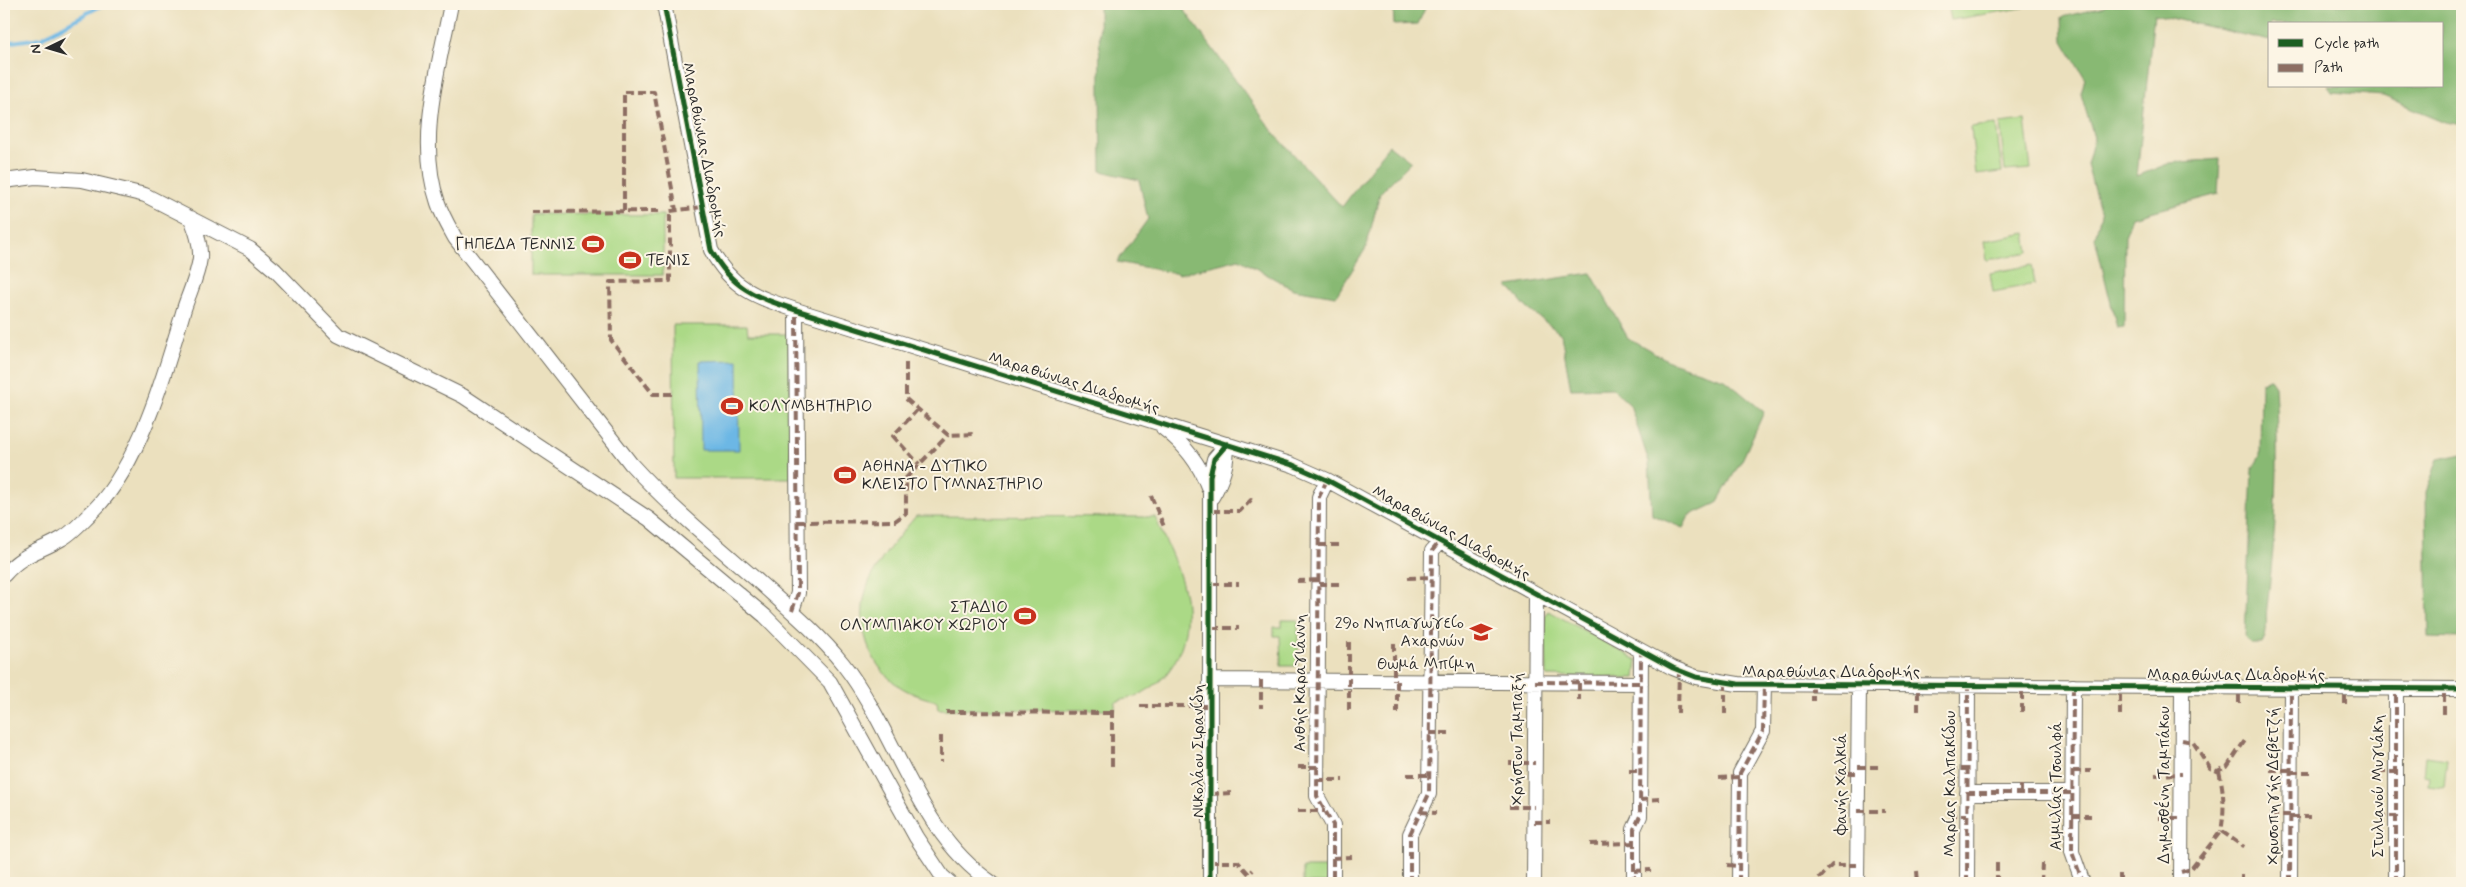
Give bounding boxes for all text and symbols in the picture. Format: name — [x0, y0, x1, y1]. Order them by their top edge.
north arrow — [22, 22, 72, 72]
legend — [2268, 22, 2444, 88]
text: Cycle path — [2314, 34, 2379, 54]
text: N — [27, 44, 45, 54]
text: Path — [2314, 58, 2343, 78]
street label: Μαραθώνιας Διαδρομής — [677, 61, 731, 239]
sports icon: ΓΗΠΕΔΑ ΤΕΝΝΙΣ — [580, 231, 606, 257]
place label: ΓΗΠΕΔΑ ΤΕΝΝΙΣ — [455, 234, 576, 255]
sports icon: ΤΕΝΙΣ — [617, 247, 643, 273]
place label: ΤΕΝΙΣ — [646, 250, 691, 271]
street label: Μαραθώνιας Διαδρομής — [986, 347, 1162, 419]
sports icon: ΚΟΛΥΜΒΗΤΗΡΙΟ — [719, 393, 745, 419]
place label: ΚΟΛΥΜΒΗΤΗΡΙΟ — [749, 396, 872, 417]
place label: ΑΘΗΝΑ - ΔΥΤΙΚΟ ΚΛΕΙΣΤΟ ΓΥΜΝΑΣΤΗΡΙΟ — [862, 456, 1043, 495]
sports icon: ΑΘΗΝΑ - ΔΥΤΙΚΟ ΚΛΕΙΣΤΟ ΓΥΜΝΑΣΤΗΡΙΟ — [832, 462, 858, 488]
street label: Μαραθώνιας Διαδρομής — [1368, 481, 1534, 585]
place label: ΣΤΑΔΙΟ ΟΛΥΜΠΙΑΚΟΥ ΧΩΡΙΟΥ — [840, 597, 1008, 636]
sports icon: ΣΤΑΔΙΟ ΟΛΥΜΠΙΑΚΟΥ ΧΩΡΙΟΥ — [1012, 603, 1038, 629]
place label: 29ο Νηπιαγωγείο Αχαρνών — [1335, 613, 1464, 652]
street label: Ανθής Καραγιάννη — [1290, 614, 1311, 752]
school or university icon: 29ο Νηπιαγωγείο Αχαρνών — [1468, 619, 1494, 645]
street label: Θωμά Μπίμη — [1377, 654, 1475, 675]
street label: Μαραθώνιας Διαδρομής — [1742, 662, 1920, 683]
street label: Μαραθώνιας Διαδρομής — [2147, 665, 2325, 686]
street label: Χρήστου Ταμπαξή — [1507, 673, 1528, 805]
street label: Νικολάου Σιρανίδη — [1188, 684, 1209, 818]
street label: Δημοσθένη Ταμπάκου — [2153, 706, 2175, 864]
street label: Χρυσοπηγής Δεβετζή — [2263, 707, 2284, 865]
street label: Μαρίας Καλπακίδου — [1940, 711, 1961, 857]
street label: Στυλιανού Μυγιάκη — [2368, 715, 2389, 857]
street label: Αιμιλίας Τσουλφά — [2046, 721, 2067, 851]
street label: Φανής Χαλκιά — [1831, 733, 1852, 836]

